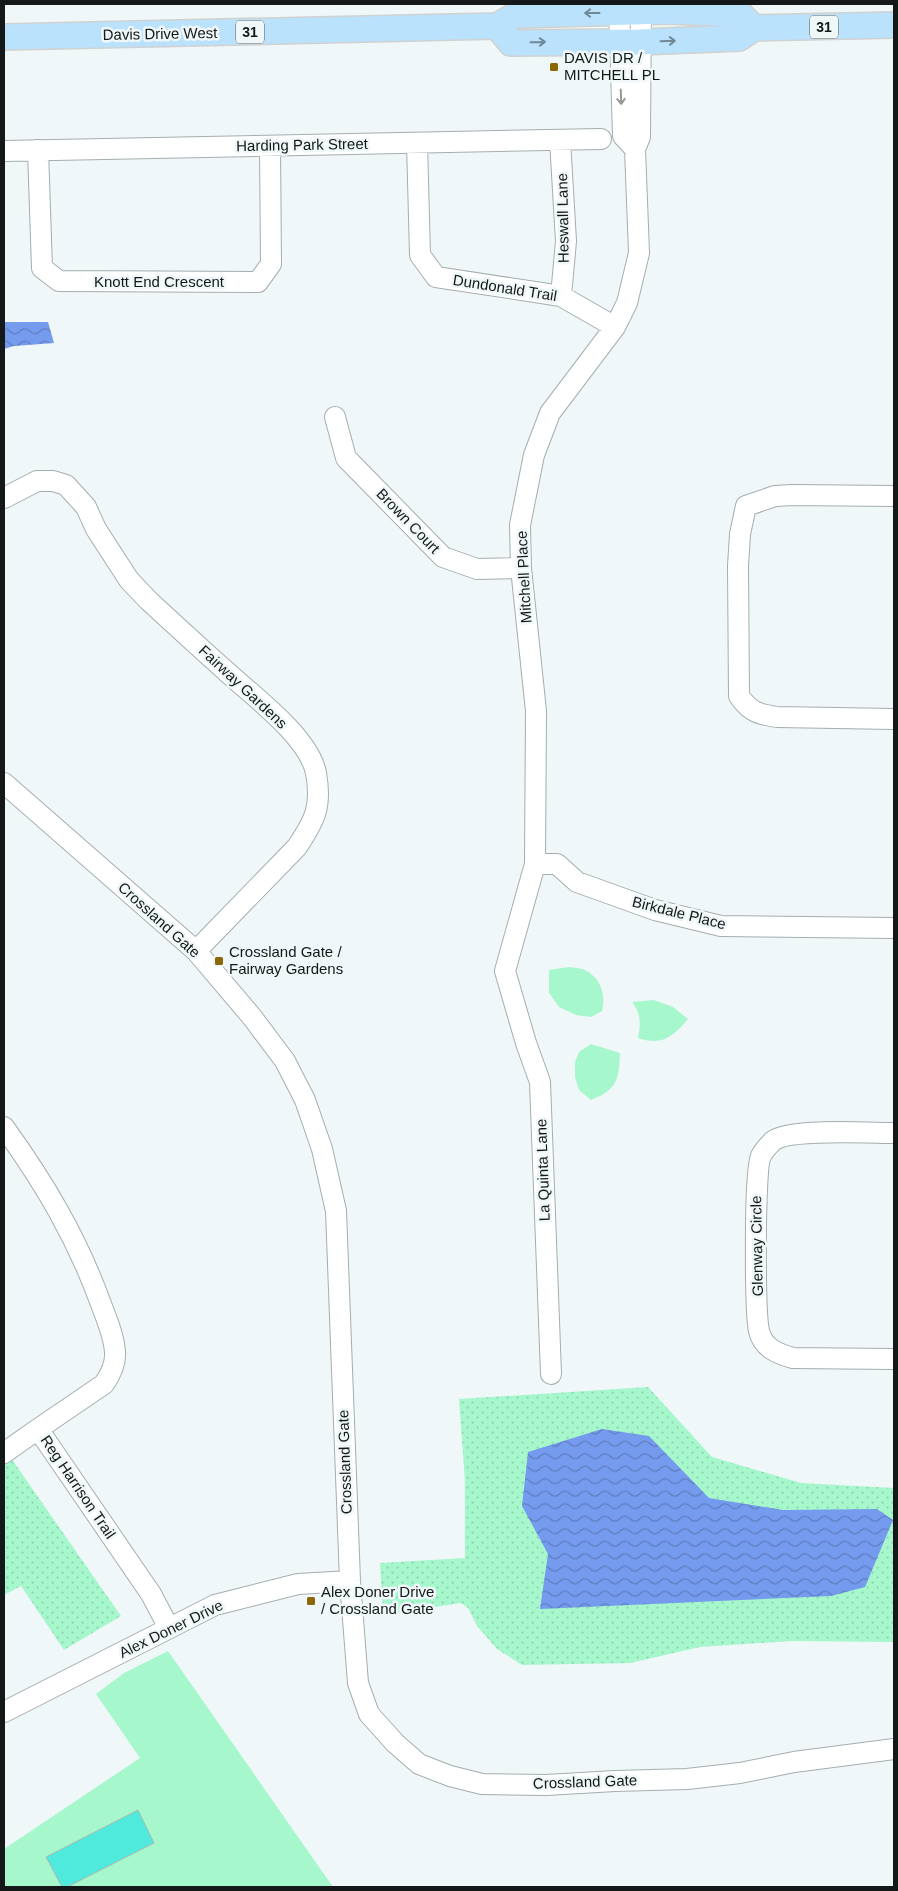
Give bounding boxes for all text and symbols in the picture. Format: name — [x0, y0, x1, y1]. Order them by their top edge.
one-way arrow — [584, 8, 600, 18]
road number: 31 — [810, 16, 838, 38]
road number: 31 — [236, 21, 264, 44]
street label: Davis Drive West — [102, 24, 218, 43]
one-way arrow — [660, 36, 676, 46]
one-way arrow — [530, 38, 546, 47]
place label: DAVIS DR / MITCHELL PL — [564, 49, 660, 83]
marker: DAVIS DR / MITCHELL PL — [548, 61, 560, 73]
one-way arrow — [617, 89, 626, 105]
street label: Harding Park Street — [236, 135, 369, 154]
street label: Heswall Lane — [553, 173, 572, 263]
street label: Dundonald Trail — [452, 271, 558, 304]
street label: Knott End Crescent — [94, 273, 225, 290]
street label: Brown Court — [373, 485, 444, 557]
street label: Mitchell Place — [513, 530, 534, 624]
street label: Fairway Gardens — [196, 641, 291, 732]
street label: Crossland Gate — [115, 878, 204, 961]
street label: Birkdale Place — [631, 893, 728, 932]
place label: Crossland Gate / Fairway Gardens — [229, 943, 343, 977]
marker: Crossland Gate / Fairway Gardens — [213, 955, 225, 967]
street label: La Quinta Lane — [532, 1118, 553, 1222]
street label: Glenway Circle — [747, 1195, 766, 1297]
street label: Crossland Gate — [334, 1410, 355, 1514]
street label: Reg Harrison Trail — [38, 1432, 119, 1542]
place label: Alex Doner Drive / Crossland Gate — [321, 1583, 434, 1617]
marker: Alex Doner Drive / Crossland Gate — [305, 1595, 317, 1607]
street label: Alex Doner Drive — [116, 1596, 225, 1661]
street label: Crossland Gate — [533, 1771, 637, 1792]

